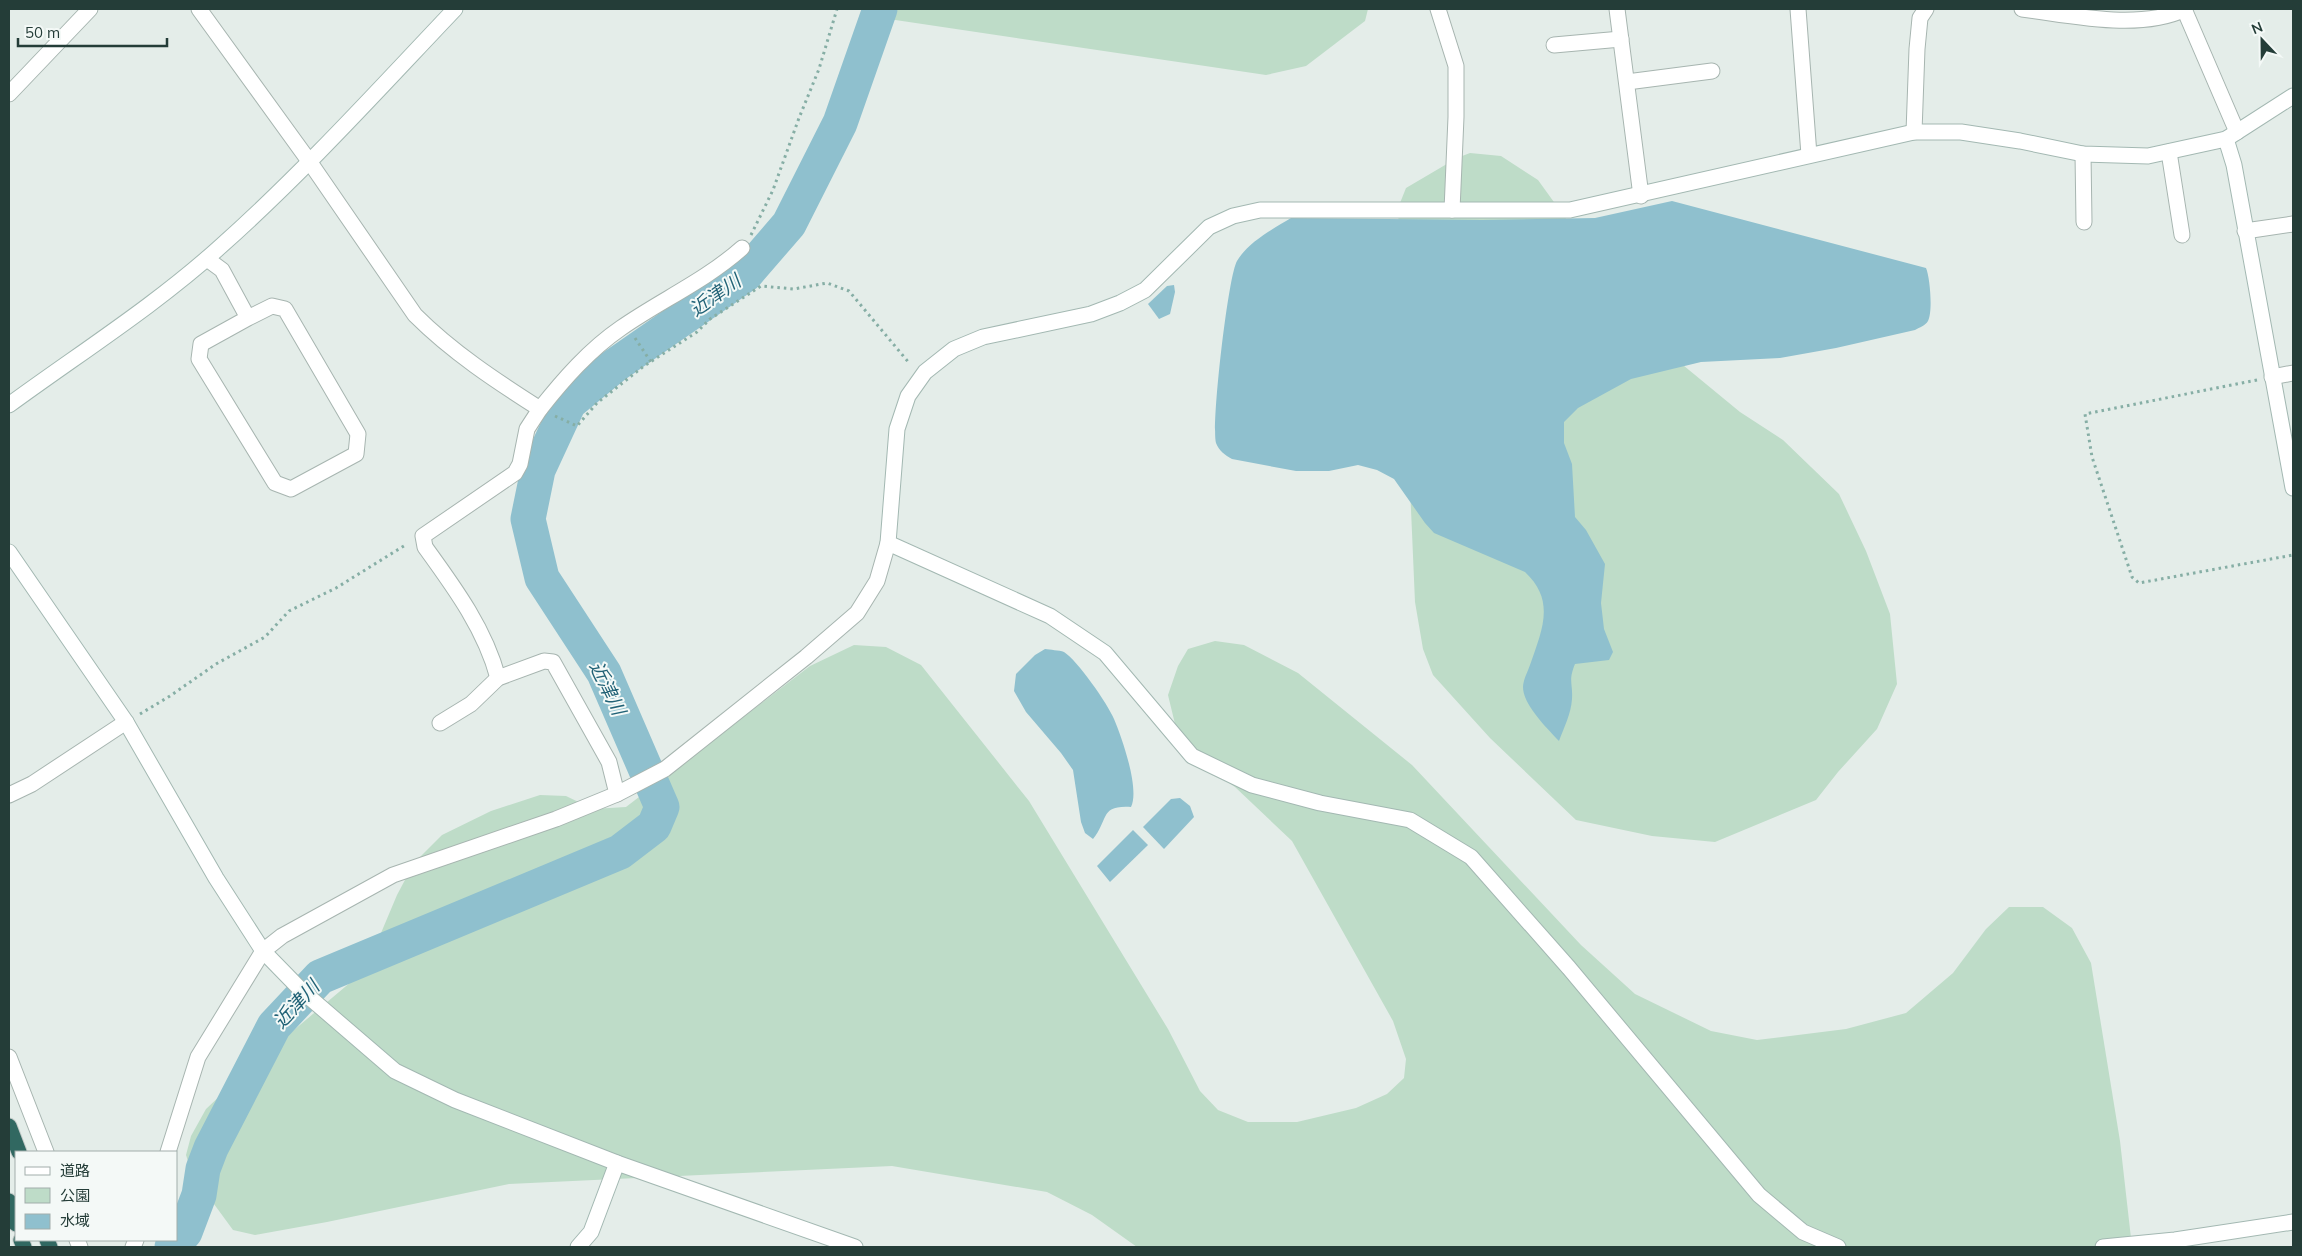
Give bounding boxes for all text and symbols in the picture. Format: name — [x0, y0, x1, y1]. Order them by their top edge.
scale bar — [18, 15, 166, 47]
north arrow — [2237, 15, 2287, 65]
text: N — [2249, 18, 2265, 38]
text: 50 m — [25, 23, 60, 42]
water label: 近津川 — [685, 268, 747, 321]
water label: 近津川 — [585, 657, 632, 721]
water label: 近津川 — [268, 974, 326, 1033]
legend — [15, 1151, 178, 1241]
text: 道路 — [60, 1161, 90, 1180]
text: 公園 — [60, 1186, 90, 1205]
text: 水域 — [60, 1211, 90, 1230]

